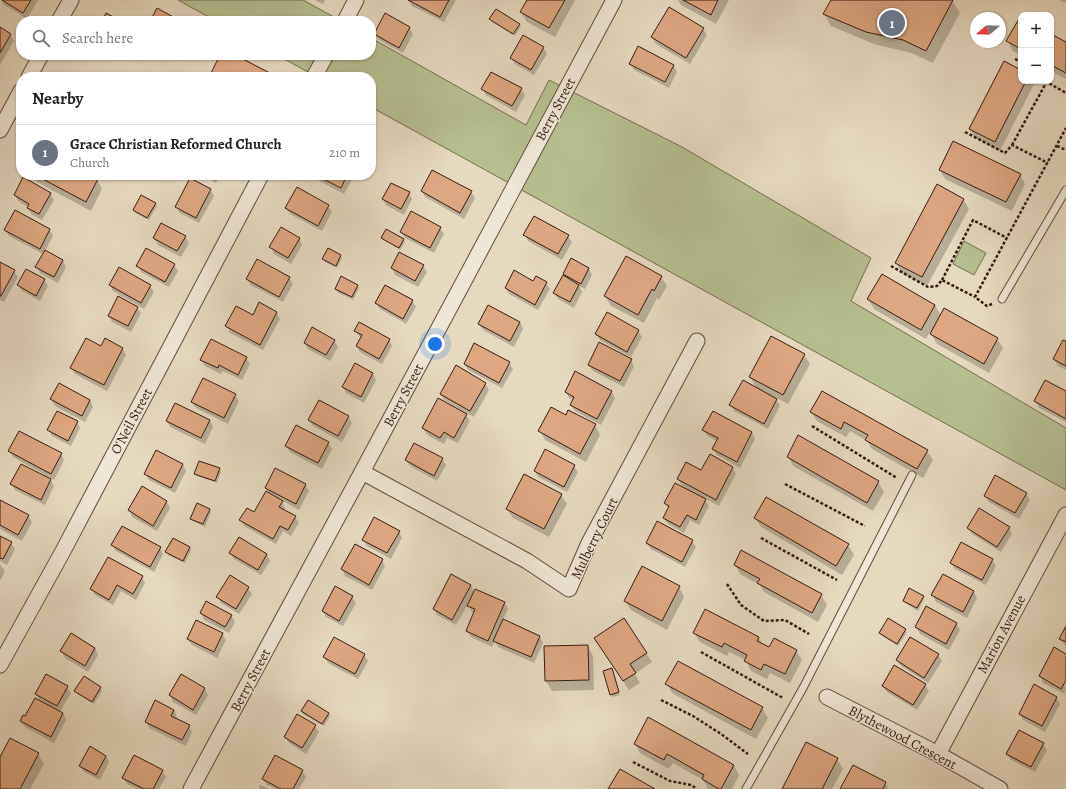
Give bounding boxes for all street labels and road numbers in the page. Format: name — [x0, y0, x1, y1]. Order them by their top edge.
street label: Berry Street — [531, 74, 580, 144]
street label: Berry Street — [379, 360, 428, 430]
street label: O'Neil Street — [106, 385, 157, 458]
street label: Mulberry Court — [566, 494, 623, 582]
street label: Marion Avenue — [973, 592, 1030, 677]
street label: Berry Street — [226, 645, 275, 715]
street label: Blythewood Crescent — [845, 701, 961, 774]

